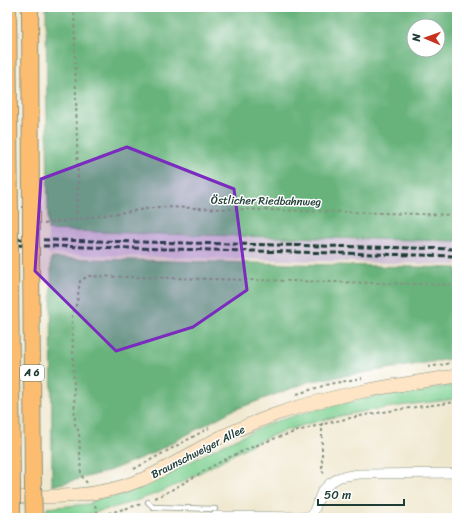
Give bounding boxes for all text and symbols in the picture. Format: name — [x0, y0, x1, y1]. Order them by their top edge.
north arrow — [406, 18, 446, 58]
text: N — [407, 33, 426, 43]
street label: Östlicher Riedbahnweg — [211, 191, 322, 211]
road number: A 6 — [20, 365, 44, 381]
street label: Braunschweiger Allee — [148, 420, 249, 484]
scale bar — [318, 481, 404, 507]
text: 50 m — [324, 484, 351, 506]

